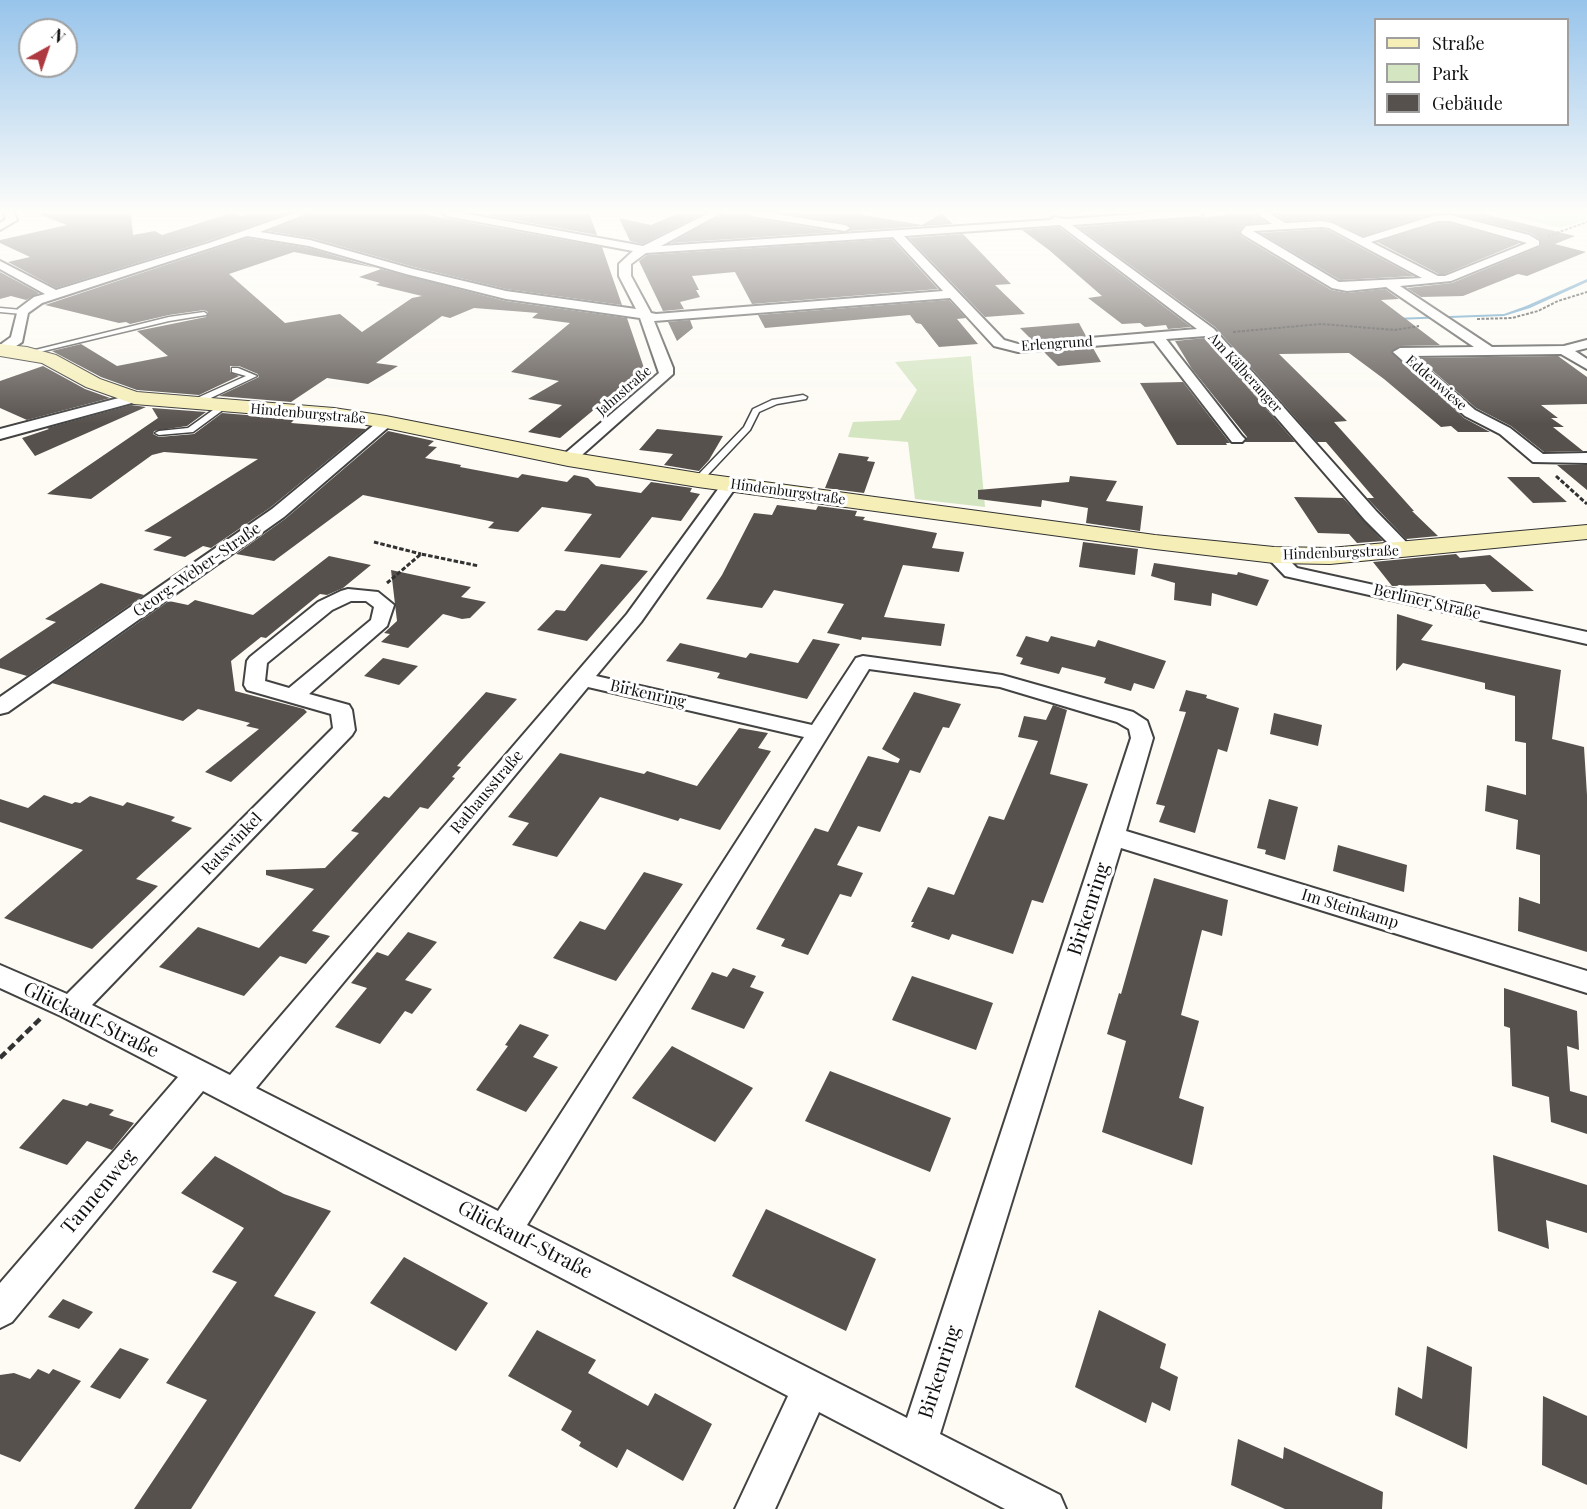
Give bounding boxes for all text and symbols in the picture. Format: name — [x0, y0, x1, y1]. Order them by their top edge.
north arrow — [18, 18, 78, 78]
legend — [1374, 18, 1569, 126]
text: N — [47, 24, 70, 47]
text: Straße — [1432, 31, 1485, 55]
text: Park — [1432, 61, 1469, 85]
text: Gebäude — [1432, 91, 1503, 115]
street label: Am Kälberanger — [1205, 330, 1285, 416]
street label: Erlengrund — [1021, 333, 1093, 355]
street label: Eddenwiese — [1402, 352, 1470, 414]
street label: Jahnstraße — [593, 363, 655, 419]
street label: Hindenburgstraße — [250, 401, 366, 427]
street label: Hindenburgstraße — [729, 476, 847, 508]
street label: Georg-Weber-Straße — [129, 519, 265, 621]
street label: Hindenburgstraße — [1283, 543, 1399, 563]
street label: Berliner Straße — [1371, 580, 1483, 624]
street label: Birkenring — [608, 676, 688, 712]
street label: Rathausstraße — [446, 746, 528, 838]
street label: Ratswinkel — [198, 809, 266, 879]
street label: Birkenring — [1063, 860, 1115, 958]
street label: Im Steinkamp — [1299, 885, 1401, 933]
street label: Glückauf-Straße — [19, 977, 163, 1063]
street label: Tannenweg — [56, 1145, 142, 1239]
street label: Glückauf-Straße — [454, 1196, 596, 1284]
street label: Birkenring — [914, 1323, 966, 1421]

